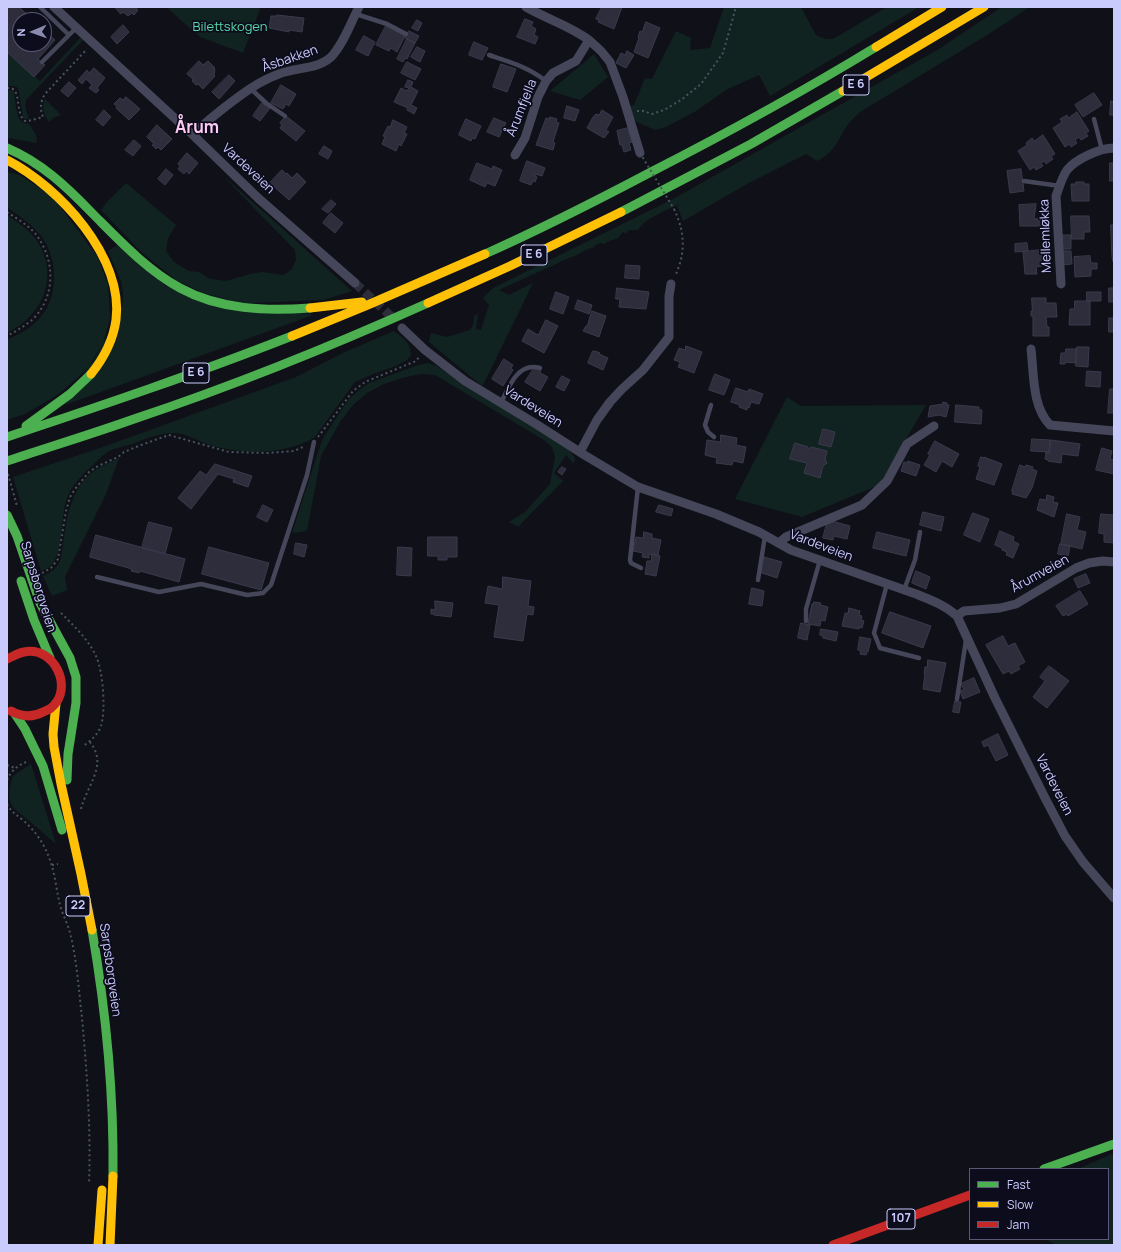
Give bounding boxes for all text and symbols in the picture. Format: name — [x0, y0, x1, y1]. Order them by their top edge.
north arrow — [12, 12, 52, 52]
park label: Bilettskogen — [193, 19, 267, 35]
text: N — [13, 28, 28, 37]
street label: Åsbakken — [260, 42, 320, 76]
road number: E 6 — [843, 75, 869, 95]
street label: Årumfjella — [503, 77, 541, 139]
district label: Årum — [175, 118, 219, 138]
street label: Vardeveien — [218, 141, 278, 197]
street label: Mellemløkka — [1037, 199, 1055, 273]
road number: E 6 — [521, 245, 547, 265]
road number: E 6 — [183, 363, 209, 383]
street label: Vardeveien — [501, 383, 565, 431]
street label: Vardeveien — [787, 527, 855, 565]
street label: Sarpsborgveien — [17, 540, 59, 634]
street label: Årumveien — [1008, 552, 1072, 596]
street label: Vardeveien — [1032, 752, 1076, 818]
road number: 22 — [66, 896, 90, 916]
street label: Sarpsborgveien — [96, 922, 124, 1018]
legend — [969, 1168, 1109, 1240]
text: Fast — [1007, 1176, 1031, 1193]
text: Slow — [1007, 1196, 1033, 1213]
road number: 107 — [887, 1209, 915, 1229]
text: Jam — [1007, 1216, 1029, 1233]

